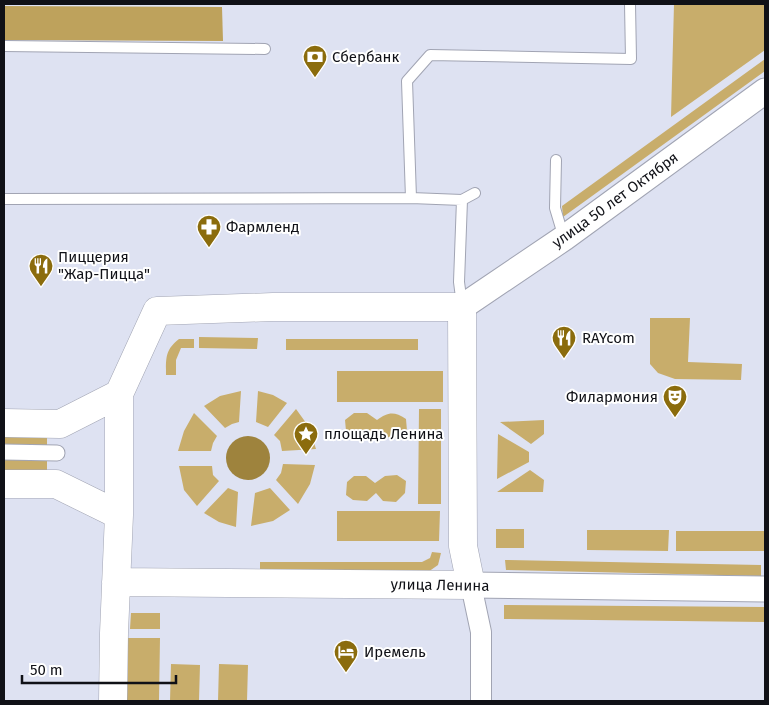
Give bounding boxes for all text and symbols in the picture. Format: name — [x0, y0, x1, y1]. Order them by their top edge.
bank icon: Сбербанк — [302, 44, 328, 78]
place label: Сбербанк — [332, 48, 400, 66]
street label: улица 50 лет Октября — [548, 148, 682, 252]
pharmacy icon: Фармленд — [196, 214, 222, 248]
place label: Фармленд — [226, 218, 299, 236]
place label: Пиццерия "Жар-Пицца" — [58, 248, 150, 283]
restaurant icon: Пиццерия "Жар-Пицца" — [28, 253, 54, 287]
restaurant icon: RAYcom — [551, 325, 577, 359]
place label: RAYcom — [582, 329, 635, 347]
theatre icon: Филармония — [662, 384, 688, 418]
place label: Филармония — [566, 388, 658, 406]
place icon: площадь Ленина — [293, 421, 319, 455]
place label: площадь Ленина — [324, 425, 443, 443]
street label: улица Ленина — [390, 575, 490, 595]
hotel icon: Иремель — [333, 639, 359, 673]
place label: Иремель — [364, 643, 426, 661]
scale bar — [22, 652, 176, 684]
text: 50 m — [30, 661, 63, 679]

